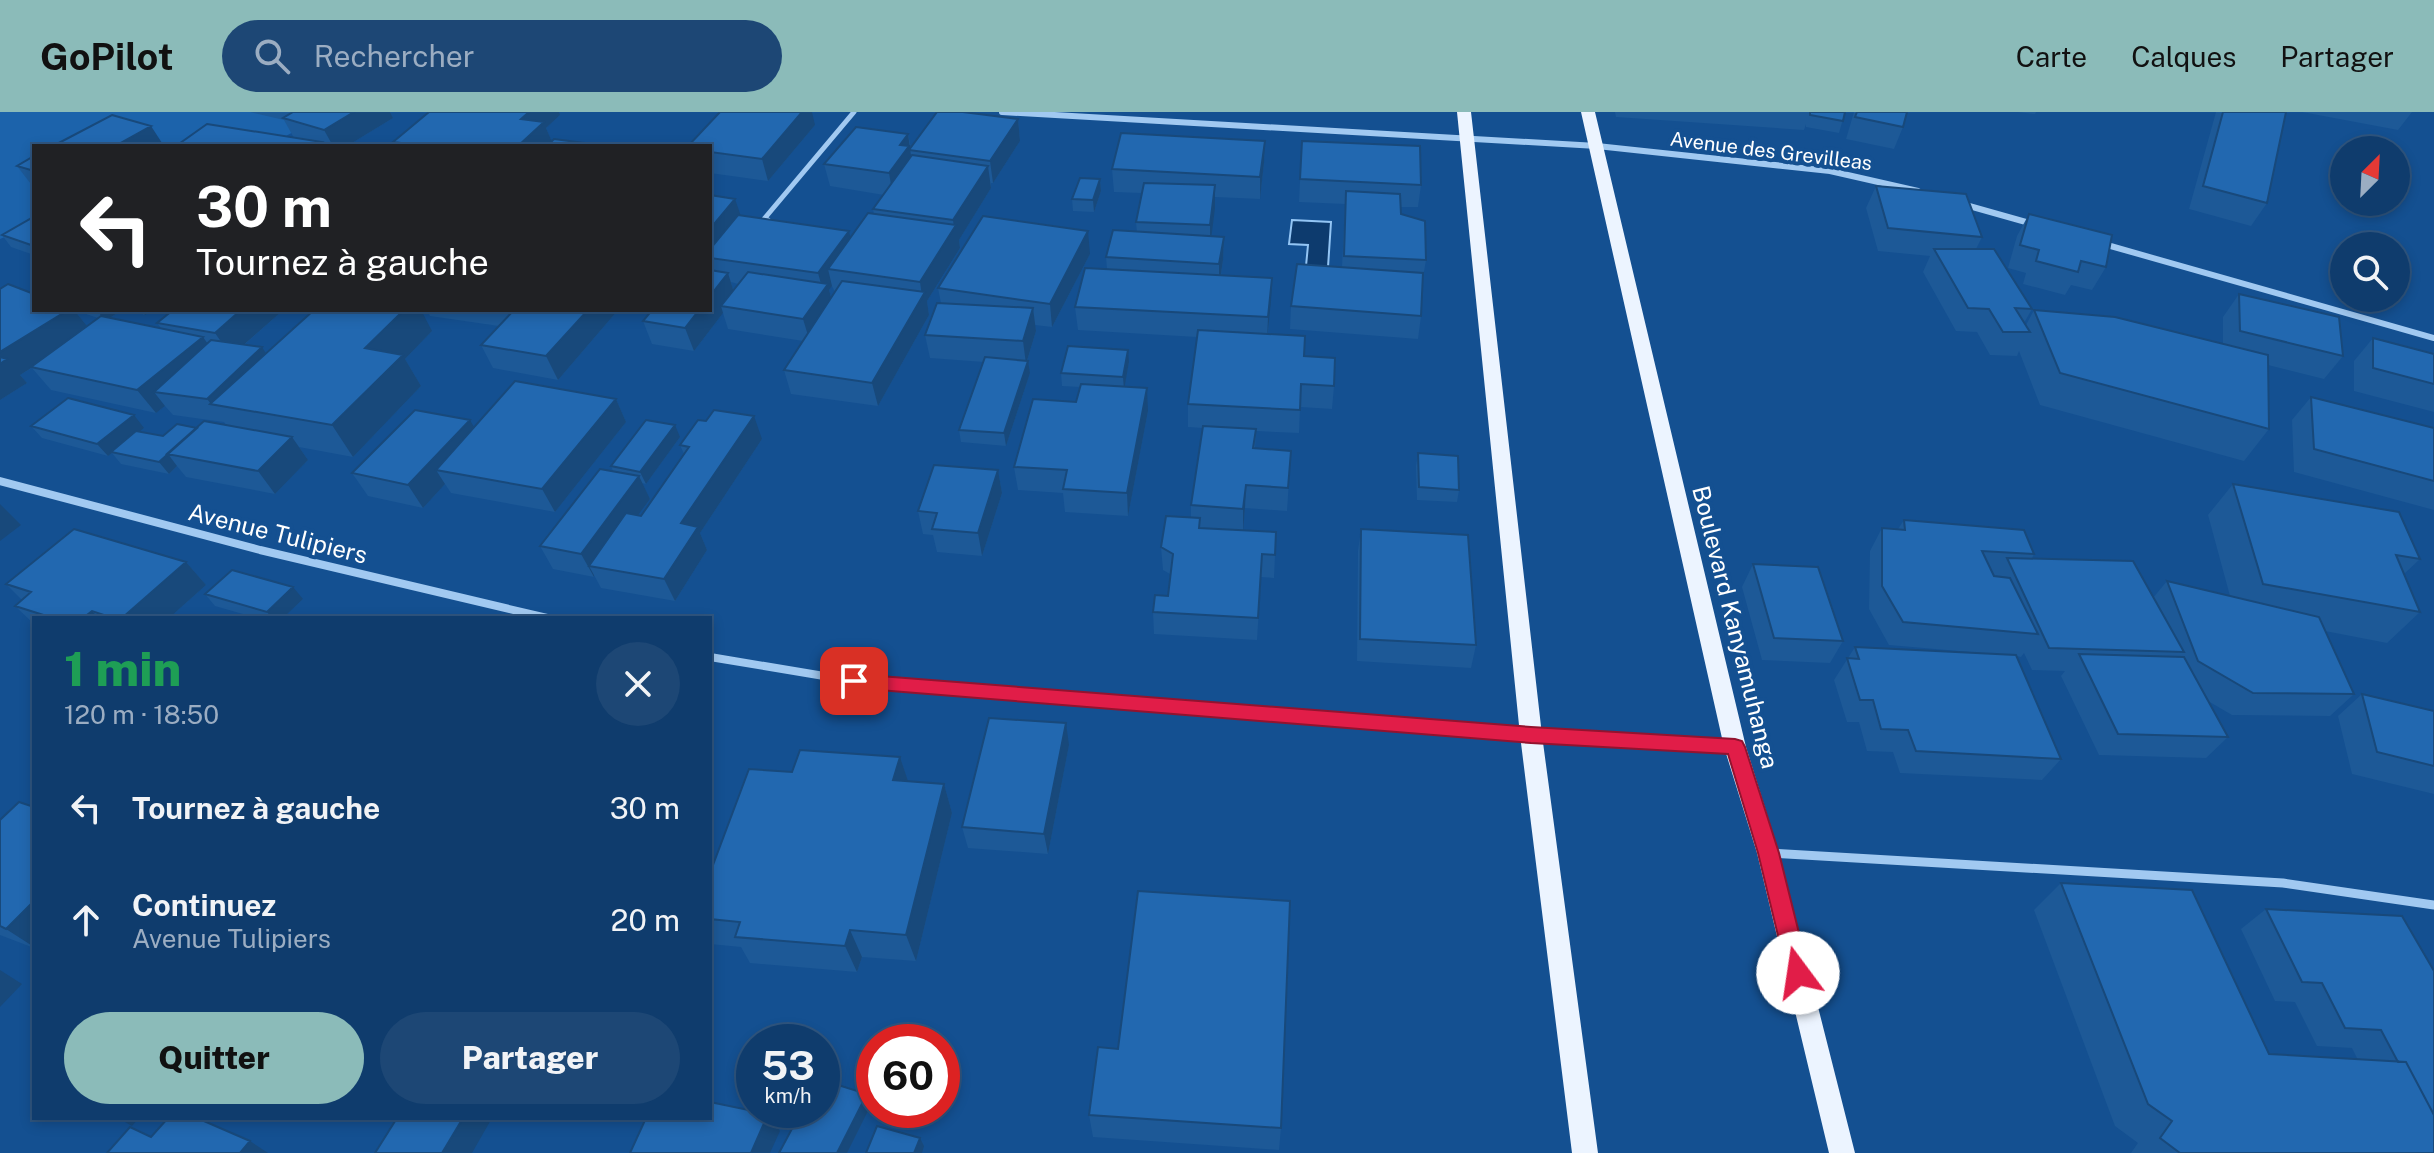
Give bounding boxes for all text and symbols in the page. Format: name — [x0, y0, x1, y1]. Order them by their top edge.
search box — [222, 20, 782, 92]
text: GoPilot — [40, 34, 174, 79]
icon: search — [250, 34, 294, 78]
text: Rechercher — [314, 38, 475, 74]
text: Carte — [2016, 40, 2087, 73]
text: Calques — [2131, 40, 2236, 73]
text: Partager — [2280, 40, 2394, 73]
street label: Avenue des Grevilleas — [1669, 127, 1873, 175]
north arrow — [2330, 136, 2410, 216]
map controls — [2330, 136, 2410, 312]
text: 30 m — [196, 174, 332, 240]
icon: left — [64, 176, 168, 280]
button: search — [2330, 232, 2410, 312]
text: Tournez à gauche — [196, 241, 489, 283]
street label: Boulevard Kanyamuhanga — [1687, 483, 1785, 771]
street label: Avenue Tulipiers — [186, 497, 370, 569]
text: 1 min — [64, 640, 181, 697]
button: close — [596, 642, 680, 726]
pin — [820, 647, 888, 715]
icon: arrive — [832, 659, 876, 703]
text: 120 m · 18:50 — [64, 699, 219, 730]
icon: left — [64, 786, 108, 830]
text: Tournez à gauche — [132, 790, 380, 826]
text: 30 m — [610, 790, 680, 826]
text: Continuez — [132, 887, 276, 923]
icon: ahead — [64, 898, 108, 942]
text: 20 m — [611, 902, 680, 938]
text: Avenue Tulipiers — [132, 923, 331, 954]
position arrow — [1756, 931, 1840, 1015]
button: Quitter — [64, 1012, 364, 1104]
button: Partager — [380, 1012, 680, 1104]
speed limit sign: 60 — [856, 1024, 960, 1128]
text: 53 — [761, 1042, 815, 1089]
text: km/h — [764, 1084, 812, 1108]

